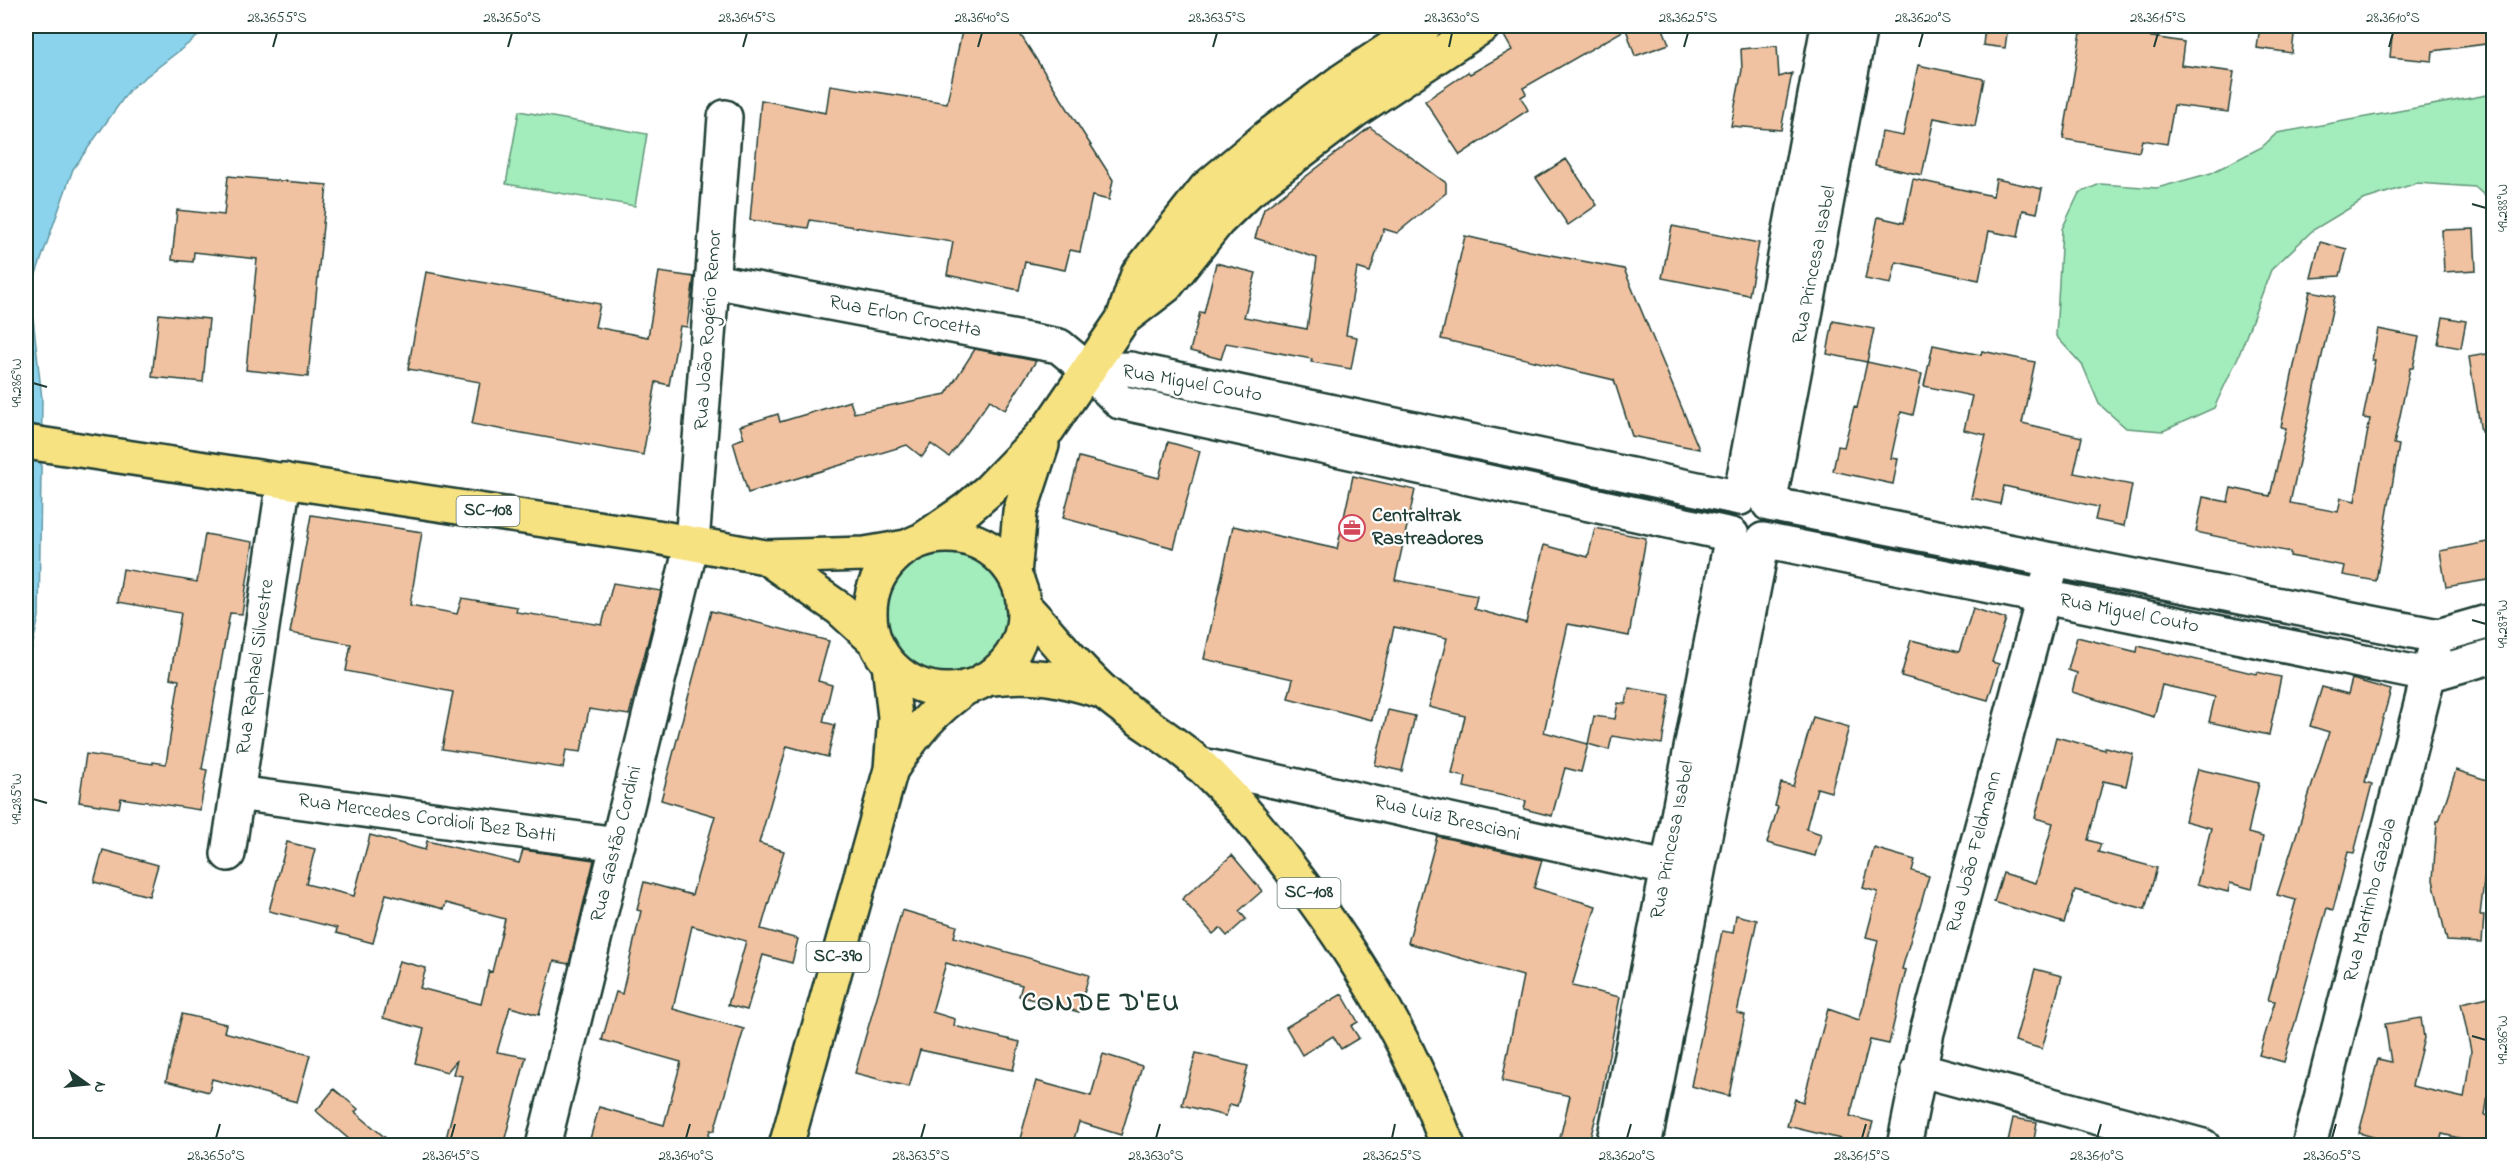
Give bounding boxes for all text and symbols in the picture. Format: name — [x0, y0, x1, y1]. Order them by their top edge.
text: 28.3655°S — [247, 7, 307, 29]
text: 28.3650°S — [483, 7, 541, 29]
text: 28.3645°S — [718, 7, 776, 29]
text: 28.3640°S — [954, 7, 1010, 29]
text: 28.3635°S — [1188, 7, 1246, 29]
text: 28.3630°S — [1424, 7, 1480, 29]
text: 28.3625°S — [1659, 7, 1718, 29]
text: 28.3620°S — [1895, 7, 1952, 29]
text: 28.3615°S — [2130, 7, 2186, 29]
text: 28.3610°S — [2366, 7, 2420, 29]
street label: Rua Princesa Isabel — [1785, 183, 1845, 347]
text: 49.288°W — [2492, 184, 2514, 232]
street label: Rua João Rogério Remor — [688, 228, 732, 431]
street label: Rua Erlon Crocetta — [826, 288, 984, 346]
street label: Rua Miguel Couto — [1120, 357, 1264, 412]
text: 49.286°W — [6, 358, 28, 408]
road number: SC-108 — [456, 496, 520, 526]
place label: Centraltrak Rastreadores — [1372, 502, 1484, 554]
office icon: Centraltrak Rastreadores — [1337, 513, 1367, 543]
street label: Rua Raphael Silvestre — [229, 577, 283, 757]
street label: Rua Miguel Couto — [2057, 586, 2201, 643]
text: 49.287°W — [2492, 600, 2514, 648]
street label: Rua Princesa Isabel — [1643, 758, 1703, 922]
street label: Rua Gastão Cordini — [584, 763, 650, 925]
street label: Rua João Feldmann — [1939, 768, 2011, 936]
text: 49.285°W — [6, 773, 28, 825]
street label: Rua Mercedes Cordioli Bez Batti — [296, 787, 558, 851]
street label: Rua Luiz Bresciani — [1371, 788, 1523, 850]
street label: Rua Martinho Gazola — [2337, 815, 2405, 985]
road number: SC-108 — [1278, 878, 1340, 908]
road number: SC-390 — [806, 942, 870, 972]
district label: CONDE D'EU — [1022, 985, 1180, 1023]
text: 49.286°W — [2492, 1015, 2514, 1065]
north arrow — [57, 1054, 117, 1114]
text: N — [87, 1079, 113, 1096]
text: 28.3650°S — [187, 1145, 245, 1167]
text: 28.3645°S — [422, 1145, 480, 1167]
text: 28.3640°S — [658, 1145, 714, 1167]
text: 28.3635°S — [892, 1145, 950, 1167]
text: 28.3630°S — [1128, 1145, 1184, 1167]
text: 28.3625°S — [1363, 1145, 1422, 1167]
text: 28.3620°S — [1599, 1145, 1656, 1167]
text: 28.3615°S — [1834, 1145, 1890, 1167]
text: 28.3610°S — [2070, 1145, 2124, 1167]
text: 28.3605°S — [2303, 1145, 2361, 1167]

